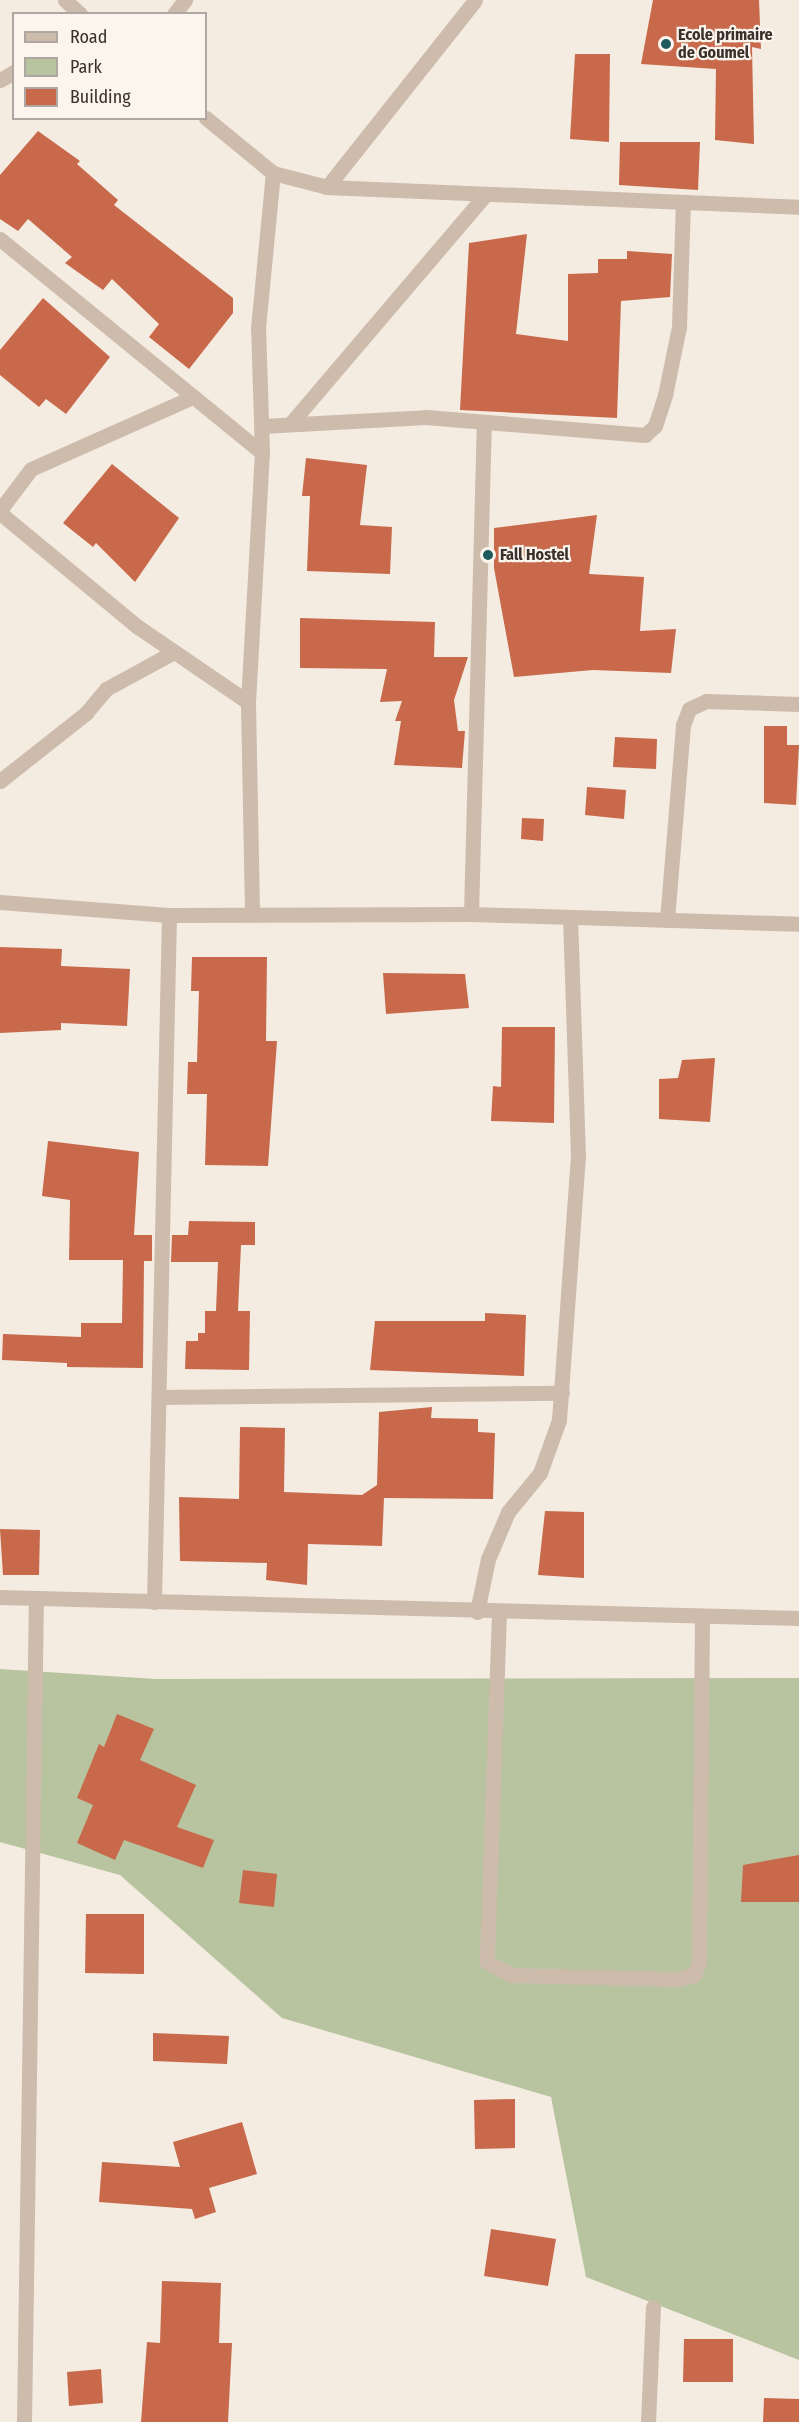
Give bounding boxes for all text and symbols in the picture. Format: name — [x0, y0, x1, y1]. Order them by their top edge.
legend — [12, 12, 207, 120]
place label: Ecole primaire de Goumel — [678, 25, 773, 63]
text: Road — [70, 26, 107, 48]
marker: Ecole primaire de Goumel — [659, 37, 673, 51]
text: Park — [70, 56, 102, 78]
text: Building — [70, 86, 131, 108]
place label: Fall Hostel — [500, 545, 569, 565]
marker: Fall Hostel — [481, 548, 495, 562]

